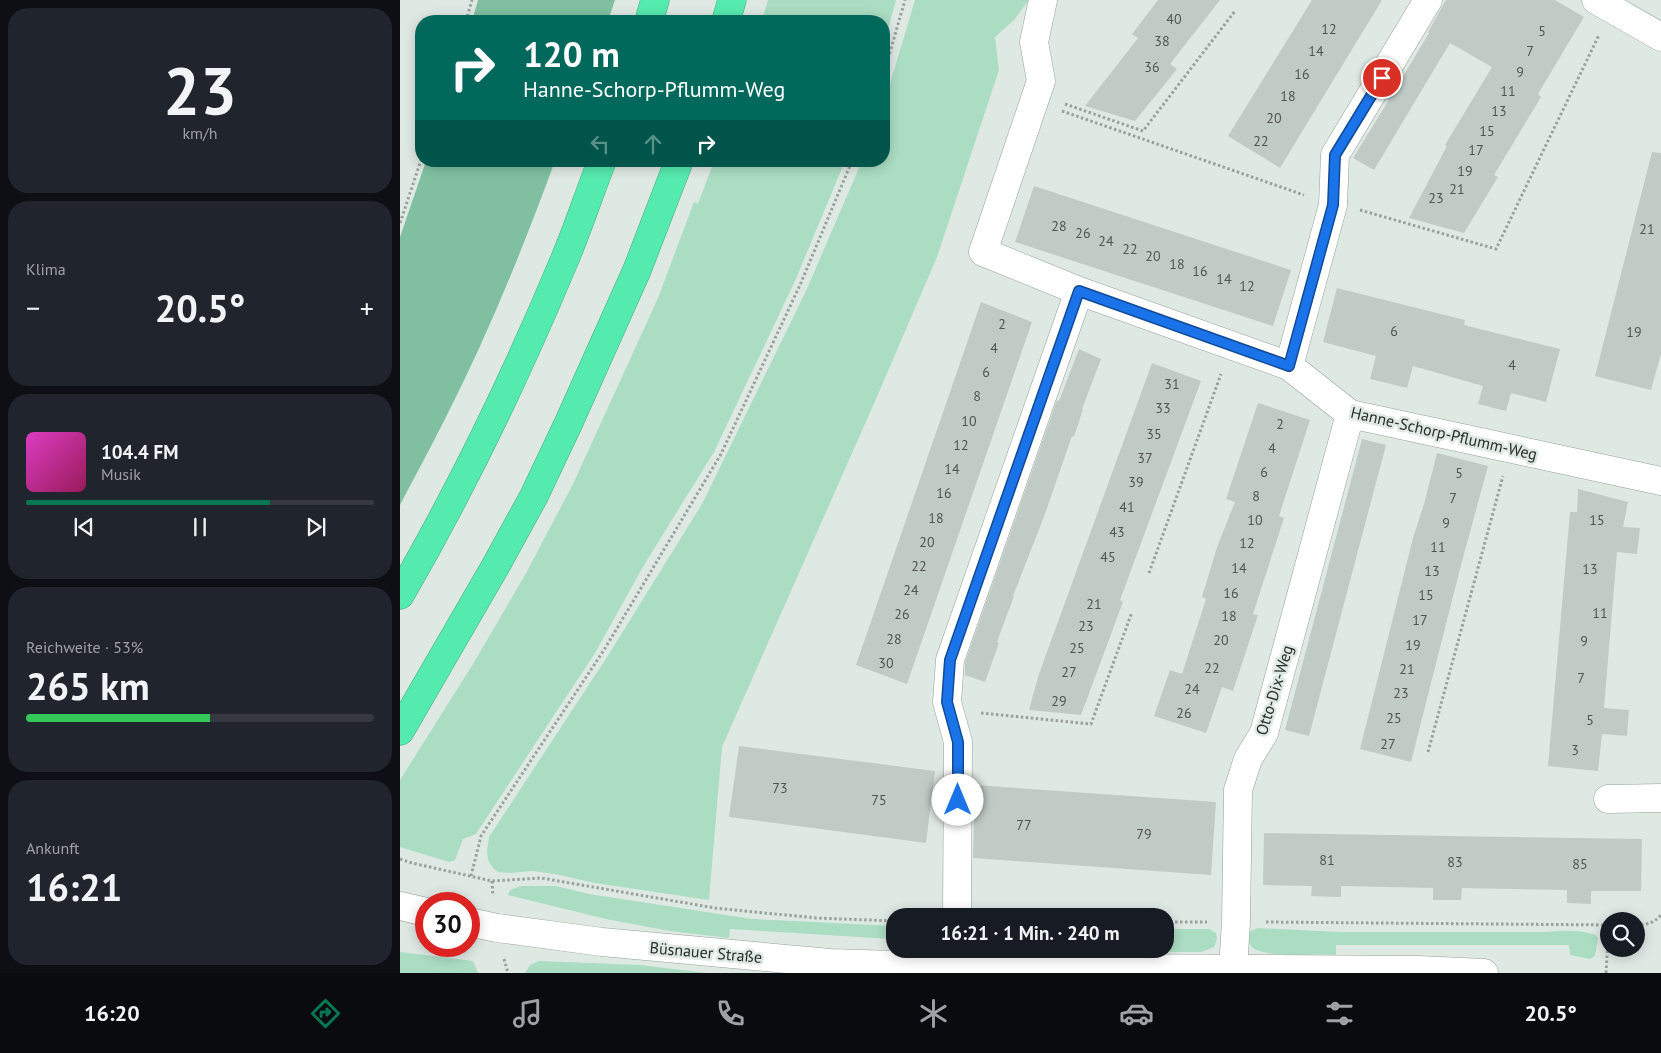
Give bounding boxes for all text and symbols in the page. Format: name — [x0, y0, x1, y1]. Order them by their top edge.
house number: 40 — [1166, 10, 1182, 28]
house number: 12 — [1321, 20, 1337, 38]
house number: 5 — [1538, 22, 1546, 40]
text: 120 m — [523, 31, 620, 77]
house number: 38 — [1154, 32, 1170, 50]
icon: right — [440, 35, 505, 100]
house number: 14 — [1308, 42, 1324, 60]
house number: 7 — [1526, 42, 1534, 60]
text: 23 — [163, 48, 237, 132]
pin — [1361, 57, 1403, 99]
house number: 36 — [1144, 58, 1160, 76]
house number: 9 — [1516, 63, 1524, 81]
icon: arrive — [1368, 64, 1396, 92]
house number: 16 — [1294, 65, 1310, 83]
text: Hanne-Schorp-Pflumm-Weg — [523, 75, 785, 103]
house number: 11 — [1500, 82, 1516, 100]
house number: 18 — [1280, 87, 1296, 105]
house number: 13 — [1491, 102, 1507, 120]
house number: 20 — [1266, 109, 1282, 127]
house number: 15 — [1479, 122, 1495, 140]
text: km/h — [182, 123, 218, 143]
icon: left — [586, 130, 614, 158]
icon: ahead — [639, 130, 667, 158]
icon: right — [692, 130, 720, 158]
house number: 22 — [1253, 132, 1269, 150]
house number: 17 — [1468, 141, 1484, 159]
house number: 19 — [1457, 162, 1473, 180]
house number: 21 — [1449, 180, 1465, 198]
house number: 23 — [1428, 189, 1444, 207]
house number: 28 — [1051, 217, 1067, 235]
house number: 21 — [1639, 220, 1655, 238]
house number: 26 — [1075, 224, 1091, 242]
house number: 24 — [1098, 232, 1114, 250]
house number: 22 — [1122, 240, 1138, 258]
house number: 20 — [1145, 247, 1161, 265]
house number: 18 — [1169, 255, 1185, 273]
text: Klima — [26, 259, 66, 279]
house number: 16 — [1192, 262, 1208, 280]
house number: 14 — [1216, 270, 1232, 288]
house number: 12 — [1239, 277, 1255, 295]
text: 20.5° — [155, 283, 245, 332]
text: − — [26, 289, 40, 326]
text: + — [360, 289, 374, 326]
house number: 2 — [998, 315, 1006, 333]
house number: 6 — [1390, 322, 1398, 340]
house number: 19 — [1626, 323, 1642, 341]
house number: 4 — [990, 339, 998, 357]
house number: 4 — [1508, 356, 1516, 374]
house number: 6 — [982, 363, 990, 381]
house number: 31 — [1164, 375, 1180, 393]
house number: 8 — [973, 387, 981, 405]
house number: 33 — [1155, 399, 1171, 417]
street label: Hanne-Schorp-Pflumm-Weg — [1349, 402, 1539, 464]
house number: 10 — [961, 412, 977, 430]
house number: 2 — [1276, 415, 1284, 433]
house number: 35 — [1146, 425, 1162, 443]
house number: 12 — [953, 436, 969, 454]
house number: 4 — [1268, 439, 1276, 457]
text: 104.4 FM — [101, 440, 178, 464]
house number: 37 — [1137, 449, 1153, 467]
house number: 14 — [944, 460, 960, 478]
house number: 6 — [1260, 463, 1268, 481]
text: Musik — [101, 464, 141, 484]
house number: 5 — [1455, 464, 1463, 482]
house number: 39 — [1128, 473, 1144, 491]
house number: 16 — [936, 484, 952, 502]
house number: 8 — [1252, 487, 1260, 505]
house number: 7 — [1449, 489, 1457, 507]
house number: 41 — [1119, 498, 1135, 516]
house number: 18 — [928, 509, 944, 527]
house number: 10 — [1247, 511, 1263, 529]
house number: 15 — [1589, 511, 1605, 529]
icon: previous — [70, 513, 98, 541]
icon: pause — [186, 513, 214, 541]
icon: next — [302, 513, 330, 541]
house number: 9 — [1442, 514, 1450, 532]
house number: 43 — [1109, 523, 1125, 541]
house number: 20 — [919, 533, 935, 551]
house number: 12 — [1239, 534, 1255, 552]
house number: 11 — [1430, 538, 1446, 556]
house number: 45 — [1100, 548, 1116, 566]
house number: 22 — [911, 557, 927, 575]
house number: 14 — [1231, 559, 1247, 577]
house number: 13 — [1582, 560, 1598, 578]
house number: 13 — [1424, 562, 1440, 580]
house number: 24 — [903, 581, 919, 599]
house number: 16 — [1223, 584, 1239, 602]
house number: 15 — [1418, 586, 1434, 604]
house number: 21 — [1086, 595, 1102, 613]
house number: 11 — [1592, 604, 1608, 622]
house number: 26 — [894, 605, 910, 623]
house number: 18 — [1221, 607, 1237, 625]
house number: 17 — [1412, 611, 1428, 629]
house number: 23 — [1078, 617, 1094, 635]
house number: 28 — [886, 630, 902, 648]
house number: 20 — [1213, 631, 1229, 649]
house number: 9 — [1580, 632, 1588, 650]
house number: 19 — [1405, 636, 1421, 654]
text: Reichweite · 53% — [26, 637, 143, 657]
house number: 25 — [1069, 639, 1085, 657]
street label: Otto-Dix-Weg — [1251, 643, 1297, 737]
house number: 30 — [878, 654, 894, 672]
house number: 22 — [1204, 659, 1220, 677]
house number: 21 — [1399, 660, 1415, 678]
text: 265 km — [26, 661, 150, 710]
house number: 27 — [1061, 663, 1077, 681]
house number: 7 — [1577, 669, 1585, 687]
house number: 24 — [1184, 680, 1200, 698]
house number: 23 — [1393, 684, 1409, 702]
house number: 29 — [1051, 692, 1067, 710]
house number: 26 — [1176, 704, 1192, 722]
house number: 25 — [1386, 709, 1402, 727]
house number: 5 — [1586, 711, 1594, 729]
house number: 27 — [1380, 735, 1396, 753]
house number: 3 — [1571, 741, 1579, 759]
position arrow — [931, 773, 983, 825]
house number: 73 — [772, 779, 788, 797]
house number: 75 — [871, 791, 887, 809]
house number: 77 — [1016, 816, 1032, 834]
house number: 79 — [1136, 825, 1152, 843]
text: Ankunft — [26, 838, 79, 858]
house number: 81 — [1319, 851, 1335, 869]
house number: 83 — [1447, 853, 1463, 871]
house number: 85 — [1572, 855, 1588, 873]
text: 16:21 — [26, 862, 122, 911]
speed limit sign: 30 — [415, 892, 480, 957]
map controls — [1600, 912, 1645, 957]
button: search — [1600, 912, 1645, 957]
text: 16:21 · 1 Min. · 240 m — [940, 921, 1120, 945]
street label: Büsnauer Straße — [649, 937, 763, 967]
icon: directions — [308, 996, 343, 1031]
icon: music — [510, 996, 545, 1031]
icon: phone — [713, 996, 748, 1031]
icon: climate — [916, 996, 951, 1031]
icon: car — [1119, 996, 1154, 1031]
icon: filters — [1322, 996, 1357, 1031]
text: 16:20 — [84, 999, 140, 1027]
text: 20.5° — [1525, 999, 1577, 1027]

